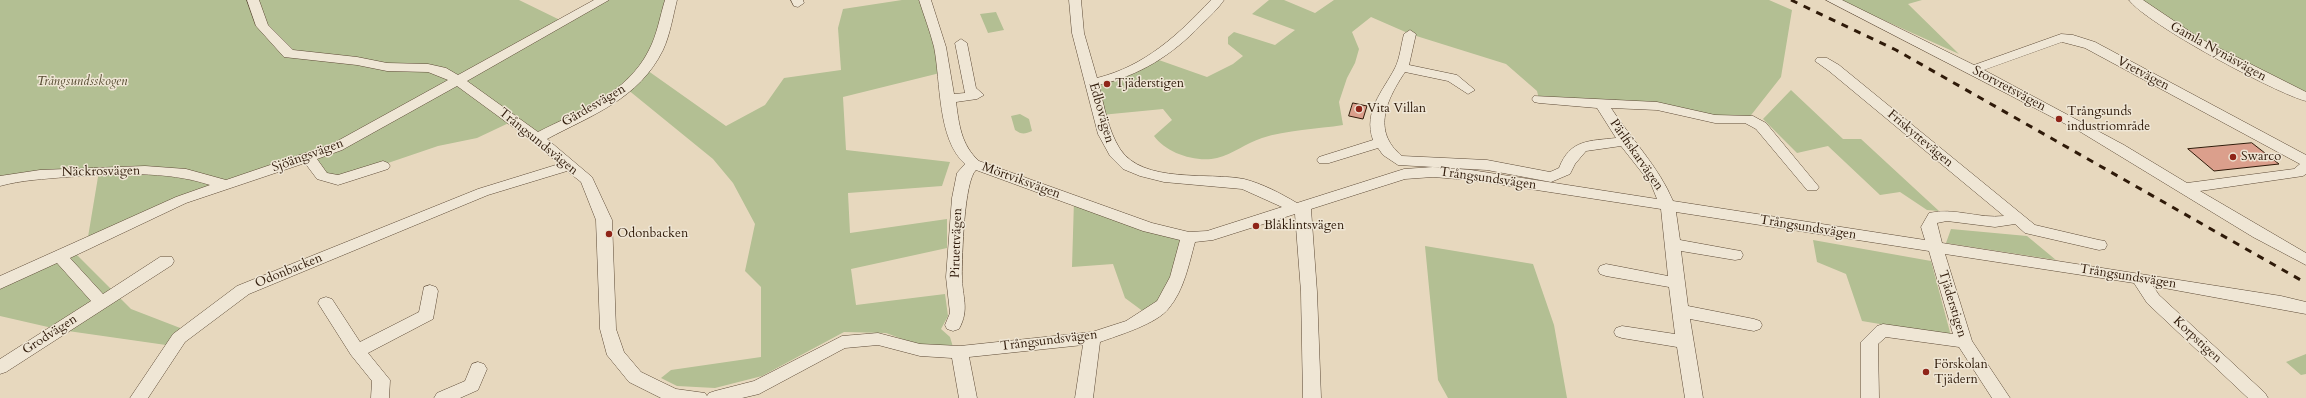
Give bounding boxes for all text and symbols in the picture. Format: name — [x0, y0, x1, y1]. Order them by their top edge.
street label: Gamla Nynäsvägen — [2167, 19, 2269, 85]
street label: Vretvägen — [2114, 54, 2172, 94]
street label: Storvretsvägen — [1970, 63, 2048, 115]
park label: Trångsundsskogen — [37, 74, 127, 90]
place label: Tjäderstigen — [1115, 76, 1184, 92]
marker: Tjäderstigen — [1102, 79, 1112, 89]
street label: Edbovägen — [1085, 81, 1117, 145]
street label: Gärdesvägen — [559, 82, 629, 130]
place label: Vita Villan — [1367, 101, 1426, 117]
marker: Vita Villan — [1354, 104, 1364, 114]
place label: Trångsunds industriområde — [2067, 104, 2150, 135]
street label: Trångsundsvägen — [495, 105, 581, 179]
street label: Friskyttevägen — [1884, 107, 1956, 171]
marker: Trångsunds industriområde — [2054, 114, 2064, 124]
street label: Pärlfiskarvägen — [1606, 116, 1666, 194]
street label: Sjöängsvägen — [270, 136, 346, 176]
place label: Swarco — [2241, 149, 2281, 165]
marker: Swarco — [2228, 152, 2238, 162]
street label: Mörtviksvägen — [980, 160, 1062, 202]
street label: Näckrosvägen — [62, 164, 140, 180]
street label: Trångsundsvägen — [1439, 164, 1537, 194]
street label: Piruettvägen — [948, 208, 966, 278]
street label: Trångsundsvägen — [1759, 213, 1857, 243]
place label: Blåklintsvägen — [1264, 218, 1344, 234]
marker: Blåklintsvägen — [1251, 221, 1261, 231]
place label: Odonbacken — [617, 226, 688, 242]
marker: Odonbacken — [604, 229, 614, 239]
street label: Odonbacken — [253, 250, 325, 292]
street label: Trångsundsvägen — [2079, 262, 2177, 292]
street label: Tjäderstigen — [1934, 269, 1970, 339]
street label: Grodvägen — [20, 312, 80, 358]
street label: Korpstigen — [2169, 313, 2225, 367]
street label: Trångsundsvägen — [1000, 327, 1098, 355]
place label: Förskolan Tjädern — [1934, 357, 1988, 388]
marker: Förskolan Tjädern — [1921, 367, 1931, 377]

